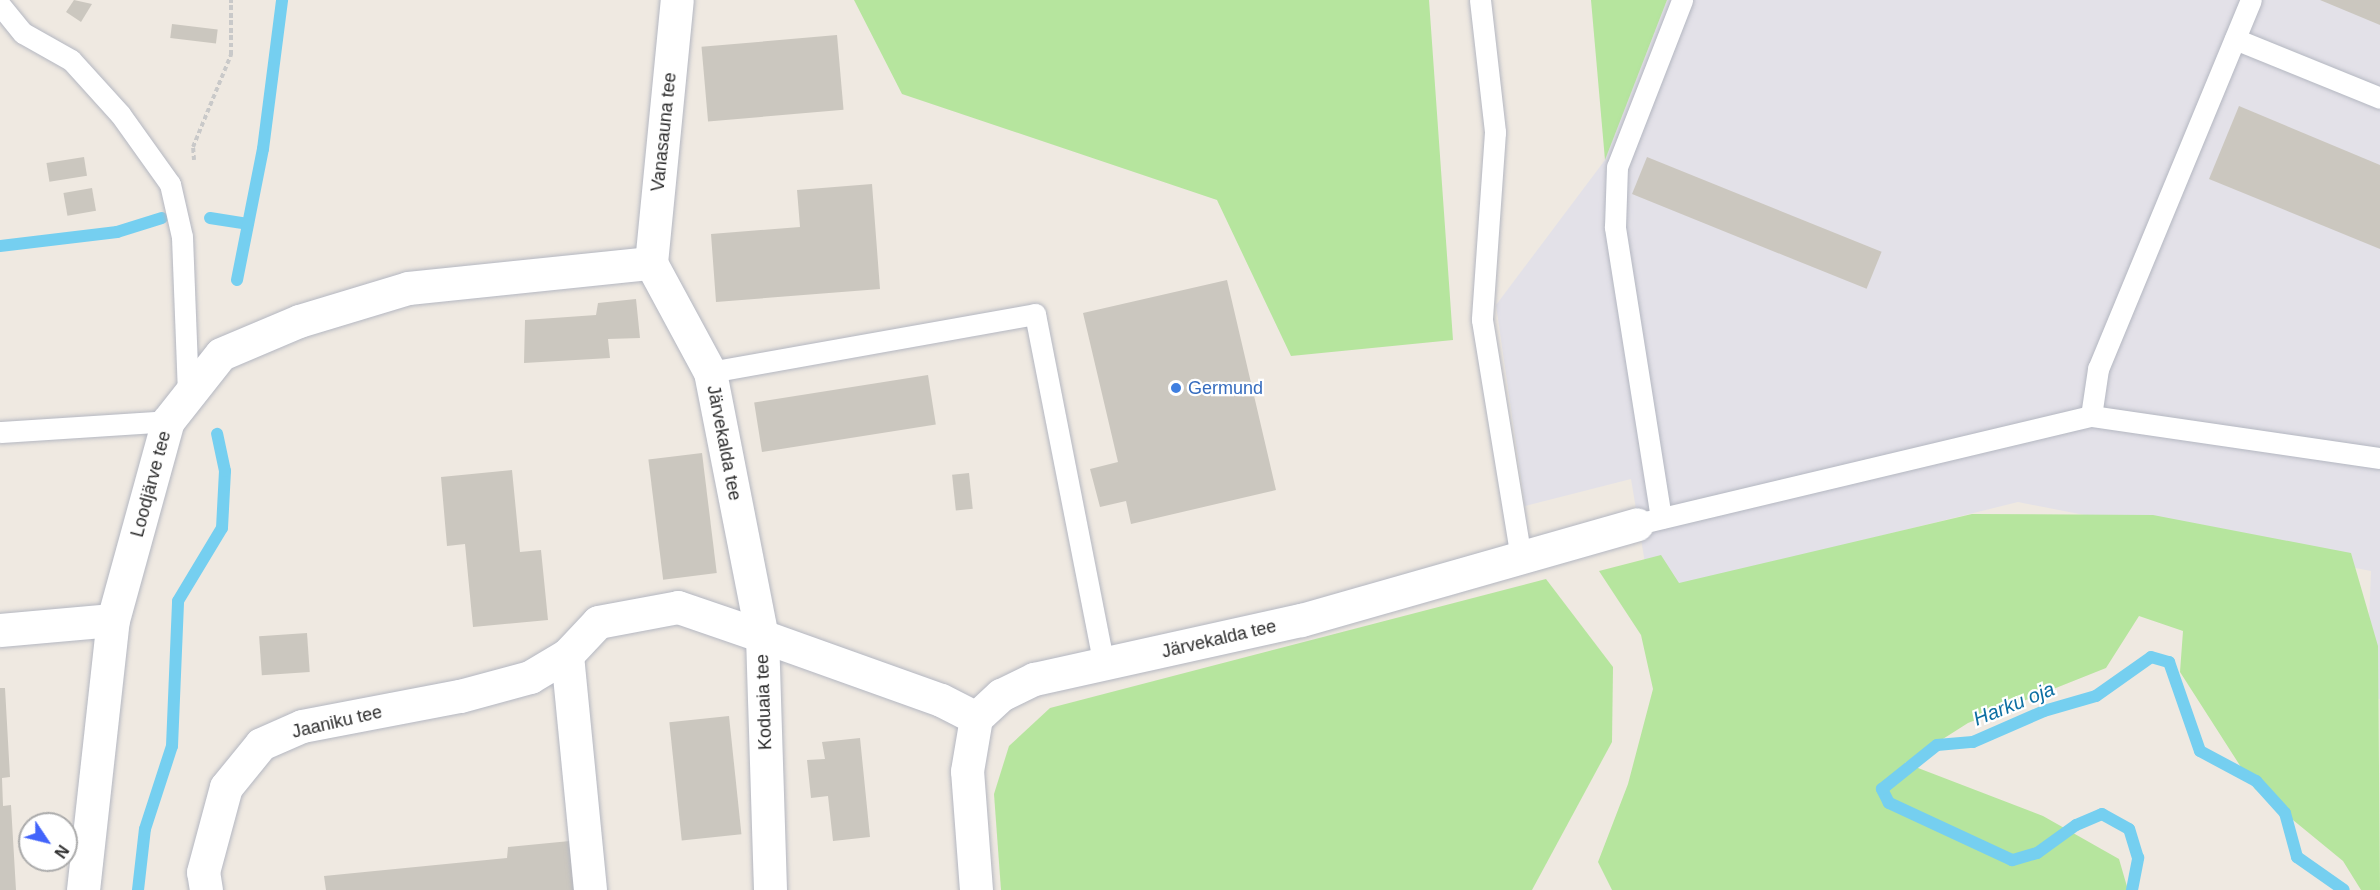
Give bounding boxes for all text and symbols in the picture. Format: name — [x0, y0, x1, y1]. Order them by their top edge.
street label: Vanasauna tee — [647, 71, 681, 193]
place label: Germund — [1188, 377, 1263, 399]
marker: Germund — [1169, 381, 1183, 395]
street label: Järvekalda tee — [702, 383, 746, 503]
street label: Loodjärve tee — [126, 429, 176, 539]
street label: Järvekalda tee — [1160, 615, 1278, 663]
street label: Koduaia tee — [752, 654, 776, 750]
water label: Harku oja — [1970, 677, 2058, 731]
street label: Jaaniku tee — [290, 701, 384, 743]
north arrow — [18, 812, 78, 872]
text: N — [51, 842, 72, 861]

